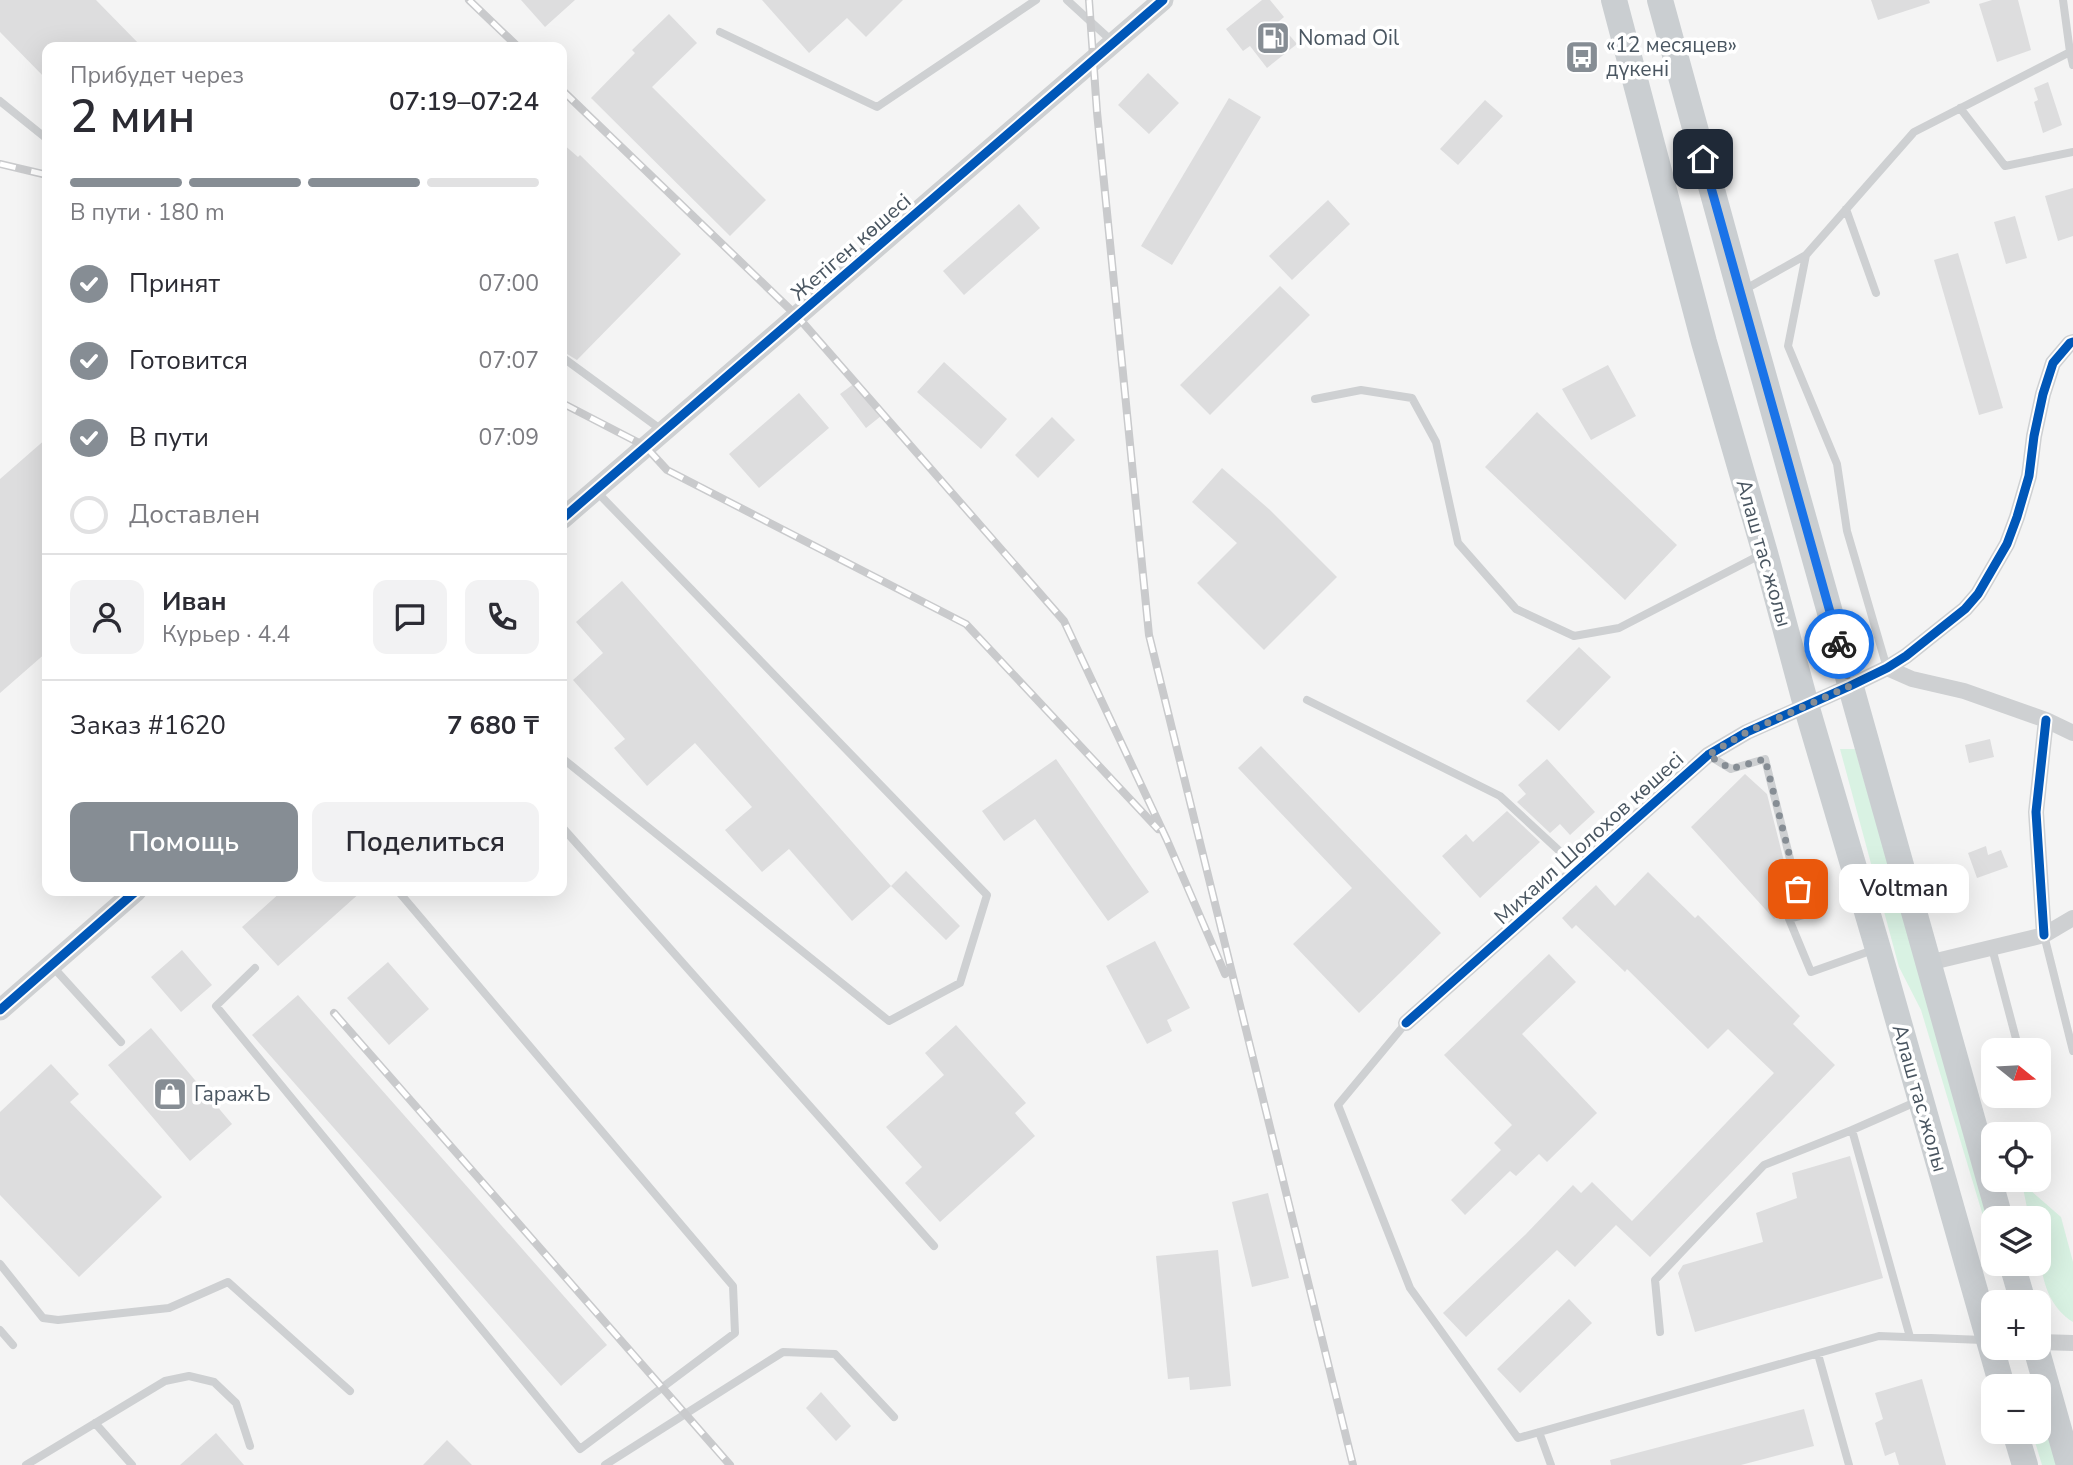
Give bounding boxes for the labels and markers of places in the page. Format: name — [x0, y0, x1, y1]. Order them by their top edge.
fuel station icon: Nomad Oil — [1254, 19, 1292, 57]
place label: Nomad Oil — [1298, 24, 1400, 52]
place label: «12 месяцев» дүкені — [1606, 31, 1737, 83]
bus stop icon: «12 месяцев» дүкені — [1563, 38, 1601, 76]
pin — [1673, 129, 1733, 189]
pin — [1768, 859, 1828, 919]
callout: Voltman — [1840, 864, 1969, 914]
shop icon: ГаражЪ — [151, 1075, 189, 1113]
place label: ГаражЪ — [194, 1080, 271, 1108]

